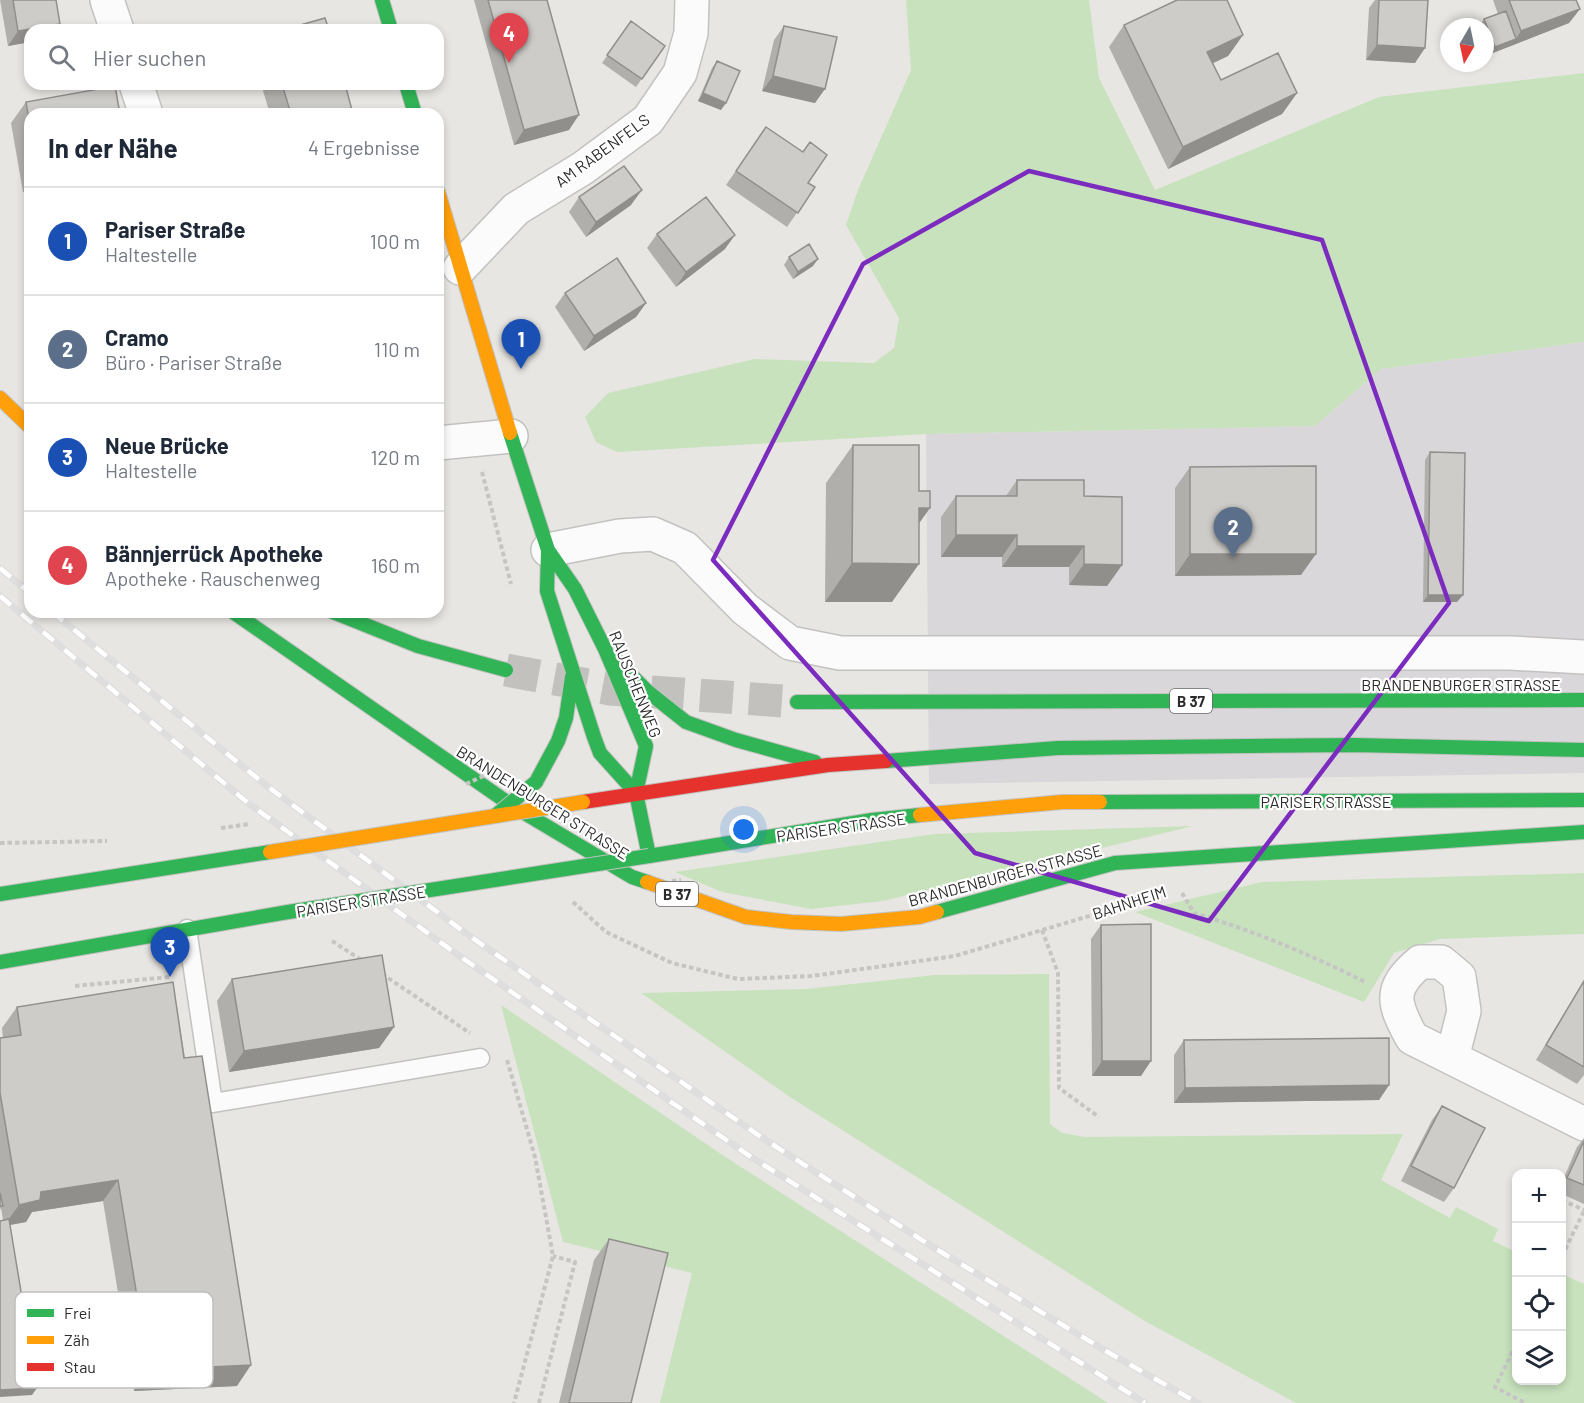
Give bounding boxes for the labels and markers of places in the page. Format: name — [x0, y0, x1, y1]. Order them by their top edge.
pin: 4 — [490, 14, 528, 63]
pin: 1 — [502, 320, 540, 369]
pin: 2 — [1214, 508, 1252, 557]
pin: 3 — [150, 928, 190, 977]

